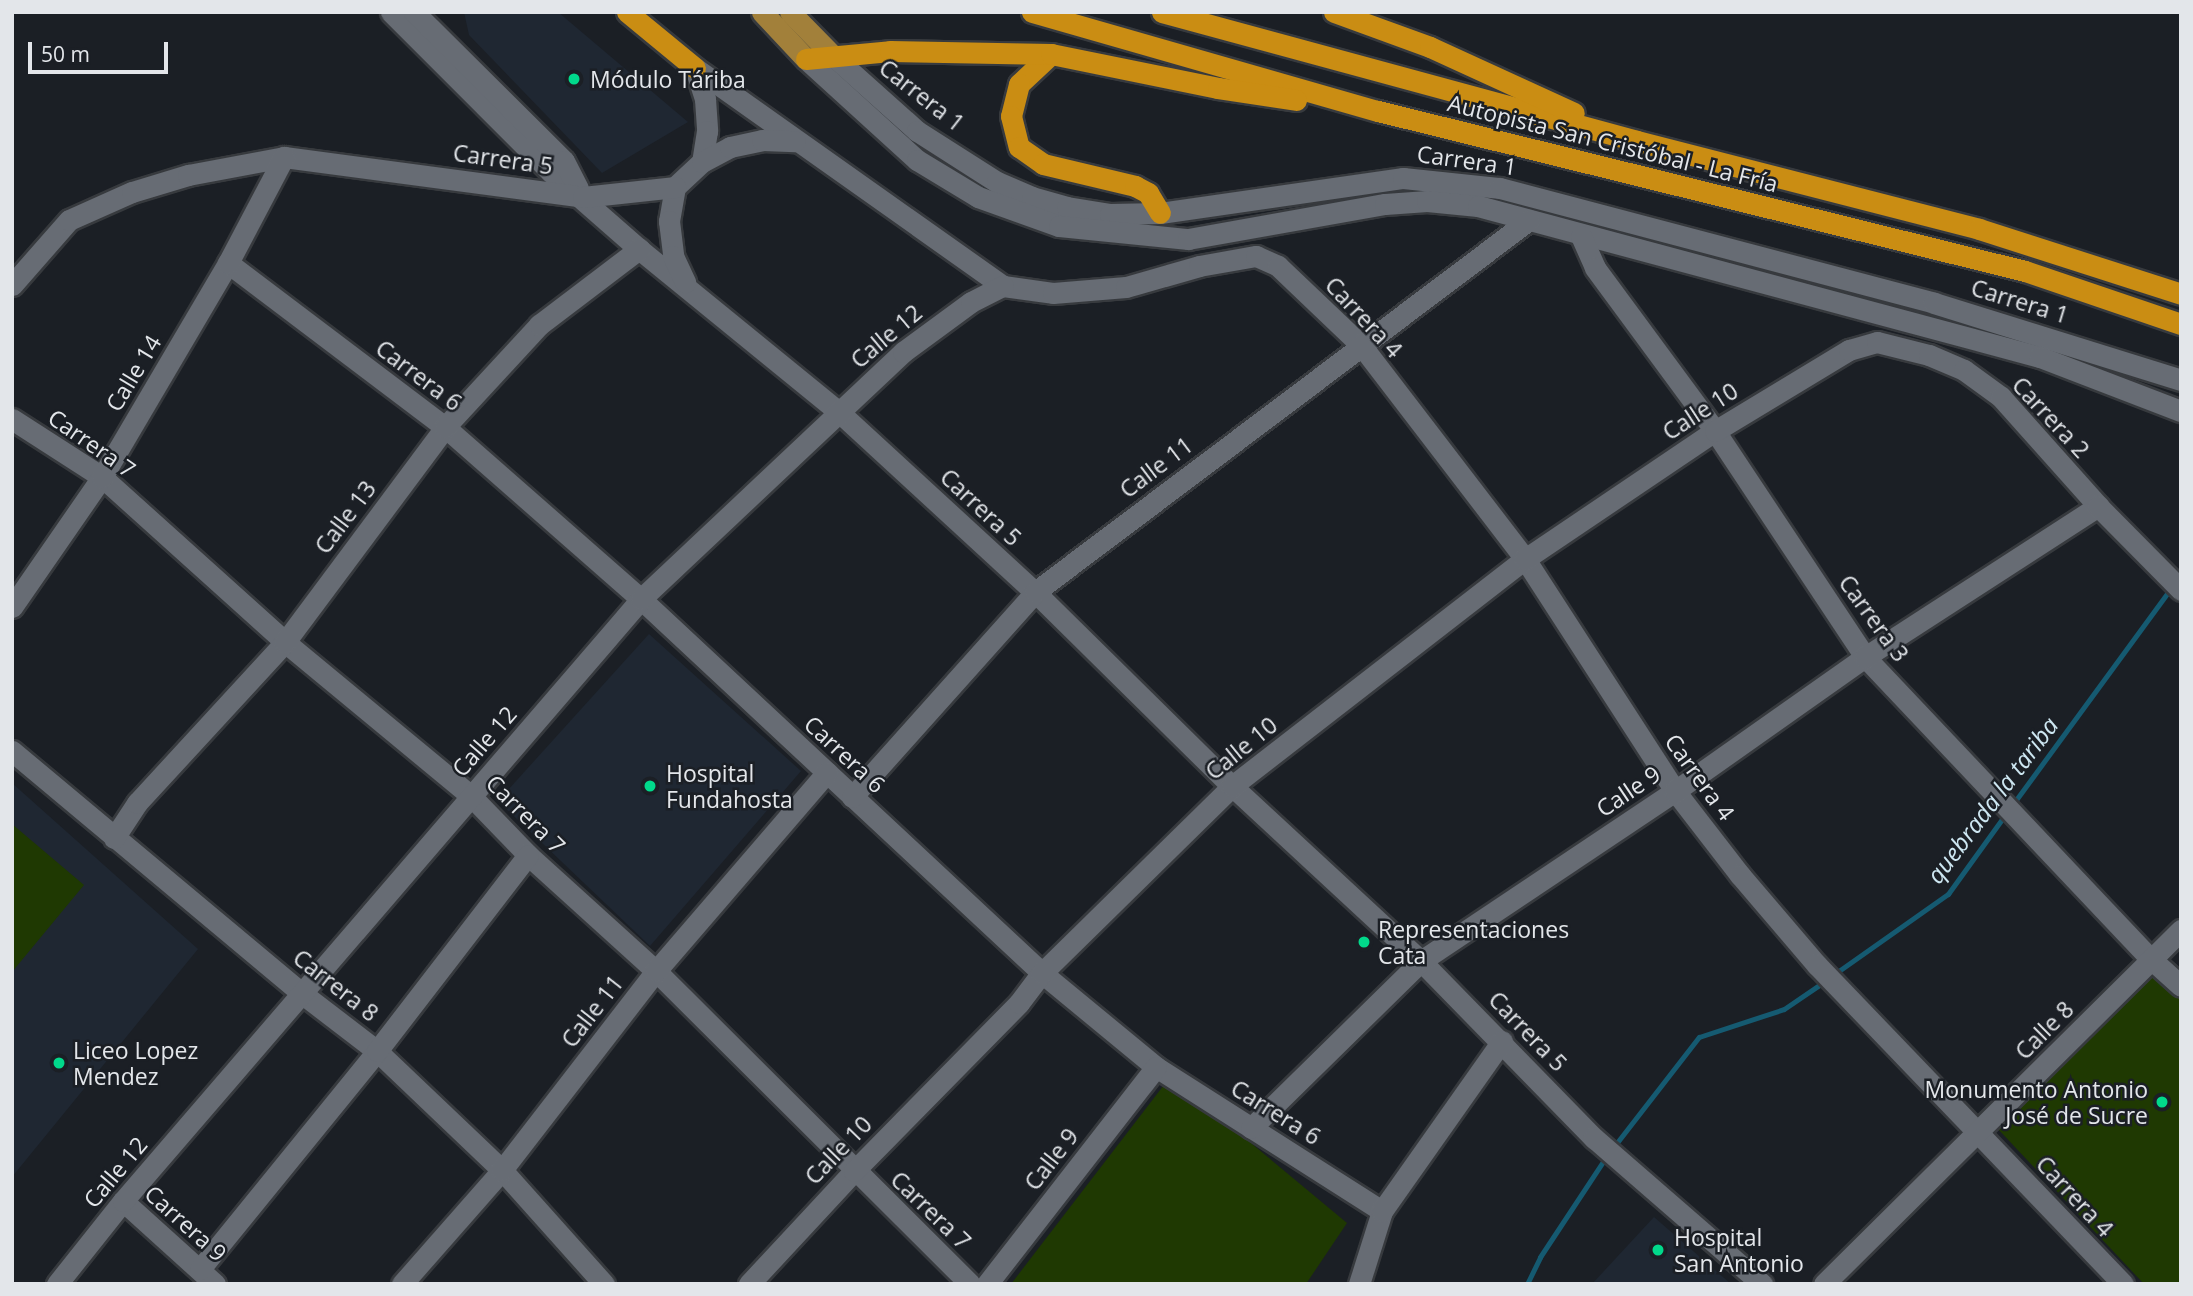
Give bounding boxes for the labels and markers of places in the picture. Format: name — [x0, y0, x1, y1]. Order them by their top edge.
place label: Módulo Táriba — [590, 65, 746, 93]
marker: Módulo Táriba — [564, 69, 584, 89]
place label: Hospital Fundahosta — [666, 759, 793, 813]
marker: Hospital Fundahosta — [640, 776, 660, 796]
place label: Representaciones Cata — [1378, 915, 1569, 969]
marker: Representaciones Cata — [1356, 934, 1372, 950]
place label: Liceo Lopez Mendez — [73, 1036, 198, 1090]
marker: Liceo Lopez Mendez — [51, 1055, 67, 1071]
place label: Monumento Antonio José de Sucre — [1925, 1075, 2148, 1129]
marker: Monumento Antonio José de Sucre — [2154, 1094, 2170, 1110]
place label: Hospital San Antonio — [1674, 1223, 1804, 1277]
marker: Hospital San Antonio — [1648, 1240, 1668, 1260]

